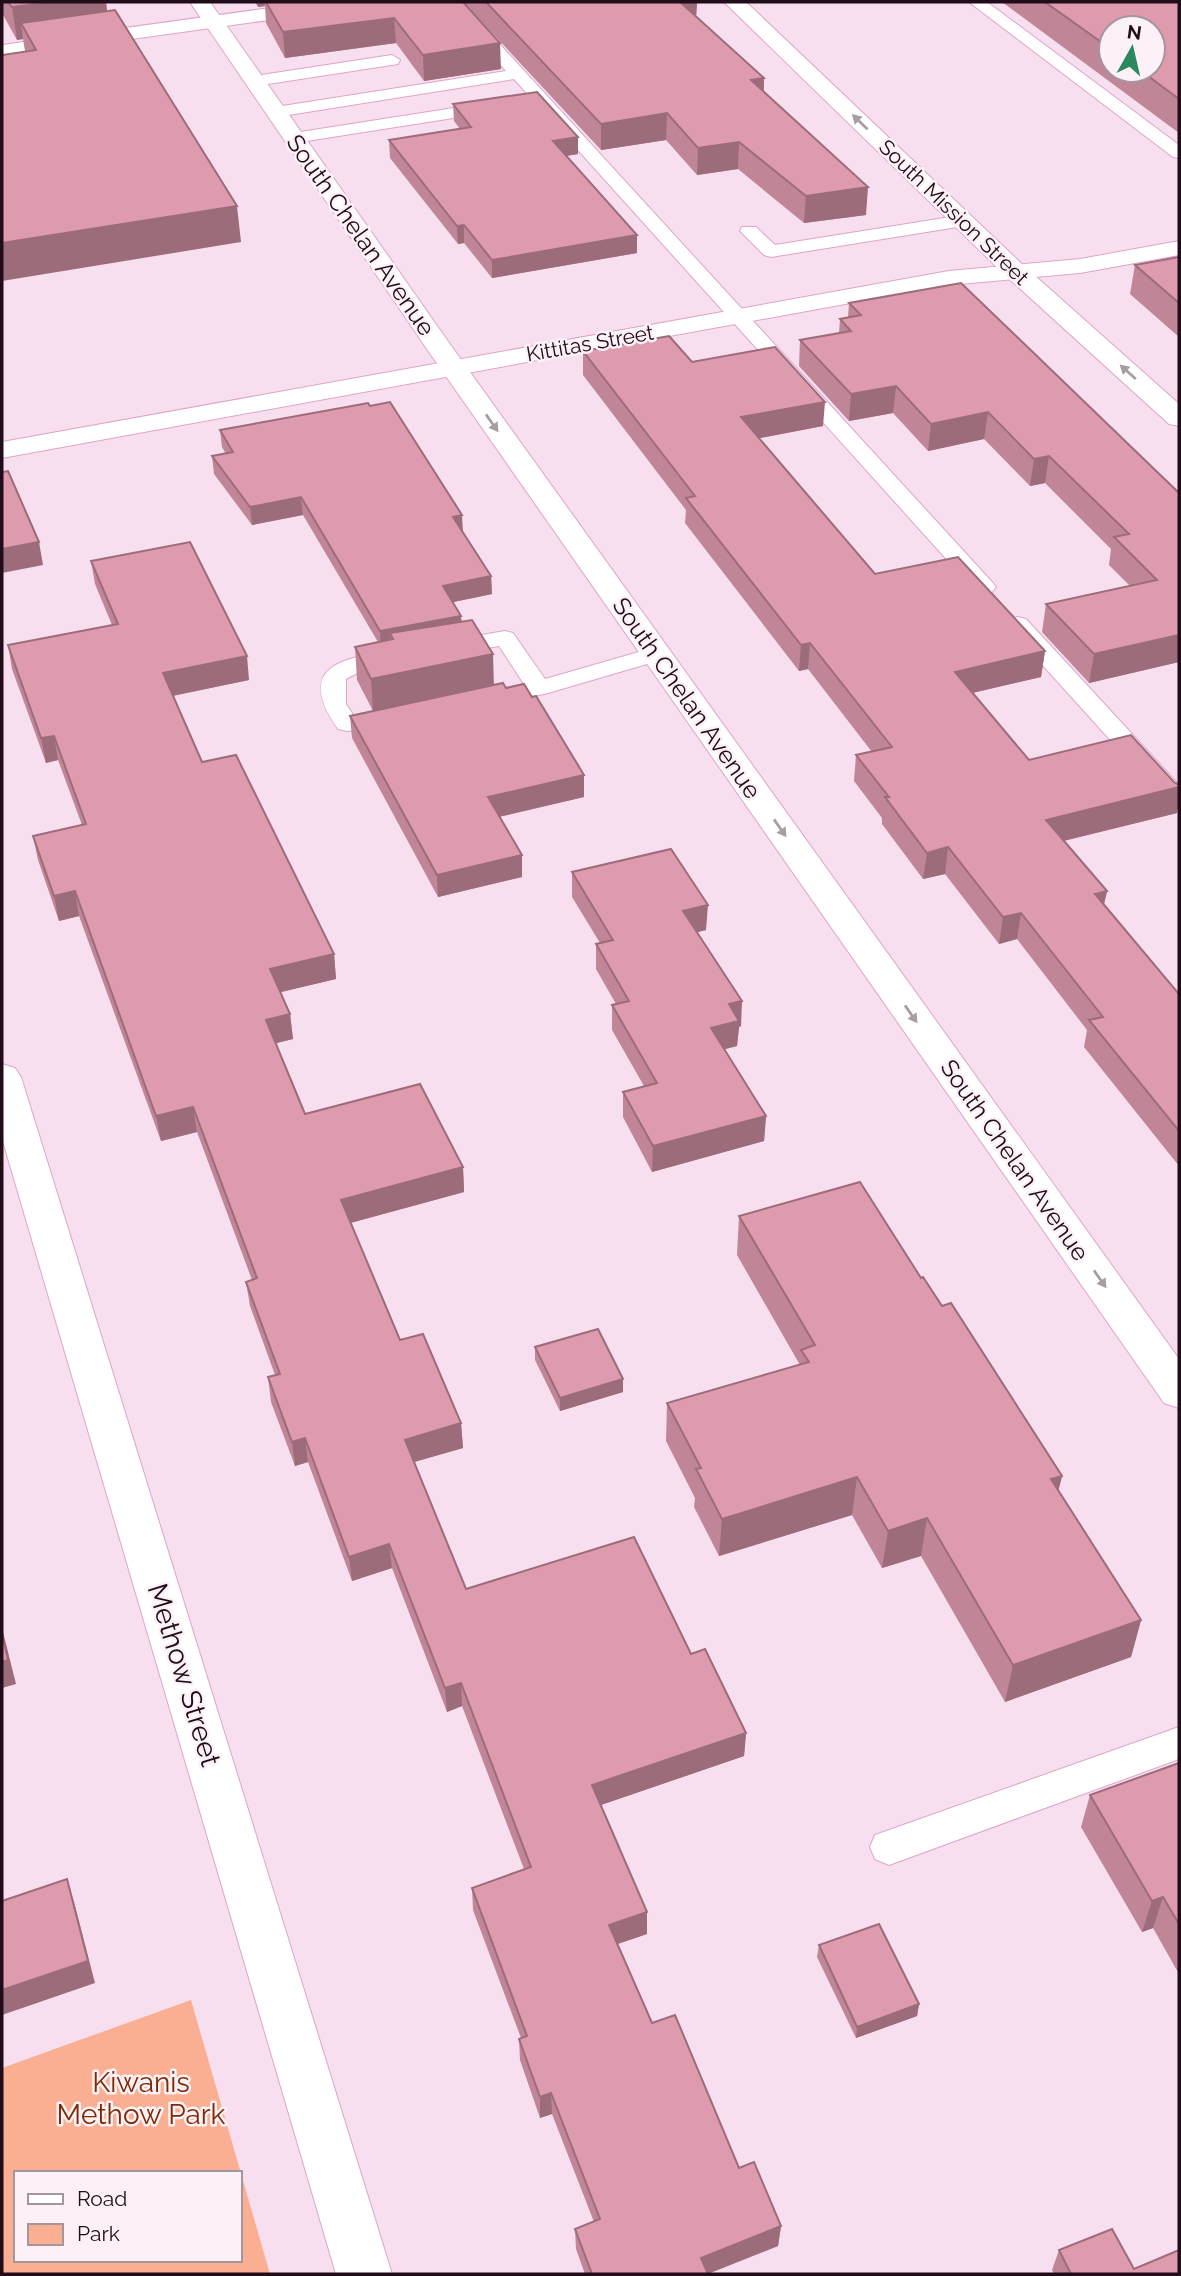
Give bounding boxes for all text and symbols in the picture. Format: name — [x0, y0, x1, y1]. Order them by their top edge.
north arrow — [1097, 14, 1167, 84]
text: N — [1126, 20, 1143, 44]
one-way arrow — [852, 115, 869, 131]
street label: South Chelan Avenue — [281, 129, 441, 341]
street label: South Mission Street — [874, 134, 1034, 290]
street label: Kittitas Street — [524, 319, 656, 367]
one-way arrow — [1119, 364, 1137, 380]
one-way arrow — [485, 414, 499, 432]
street label: South Chelan Avenue — [607, 592, 767, 804]
one-way arrow — [773, 819, 787, 837]
one-way arrow — [904, 1005, 918, 1023]
street label: South Chelan Avenue — [935, 1054, 1095, 1266]
one-way arrow — [1093, 1270, 1107, 1288]
street label: Methow Street — [141, 1580, 228, 1771]
park label: Kiwanis Methow Park — [57, 2066, 226, 2131]
legend — [14, 2171, 242, 2262]
text: Road — [77, 2186, 127, 2211]
text: Park — [77, 2221, 120, 2246]

